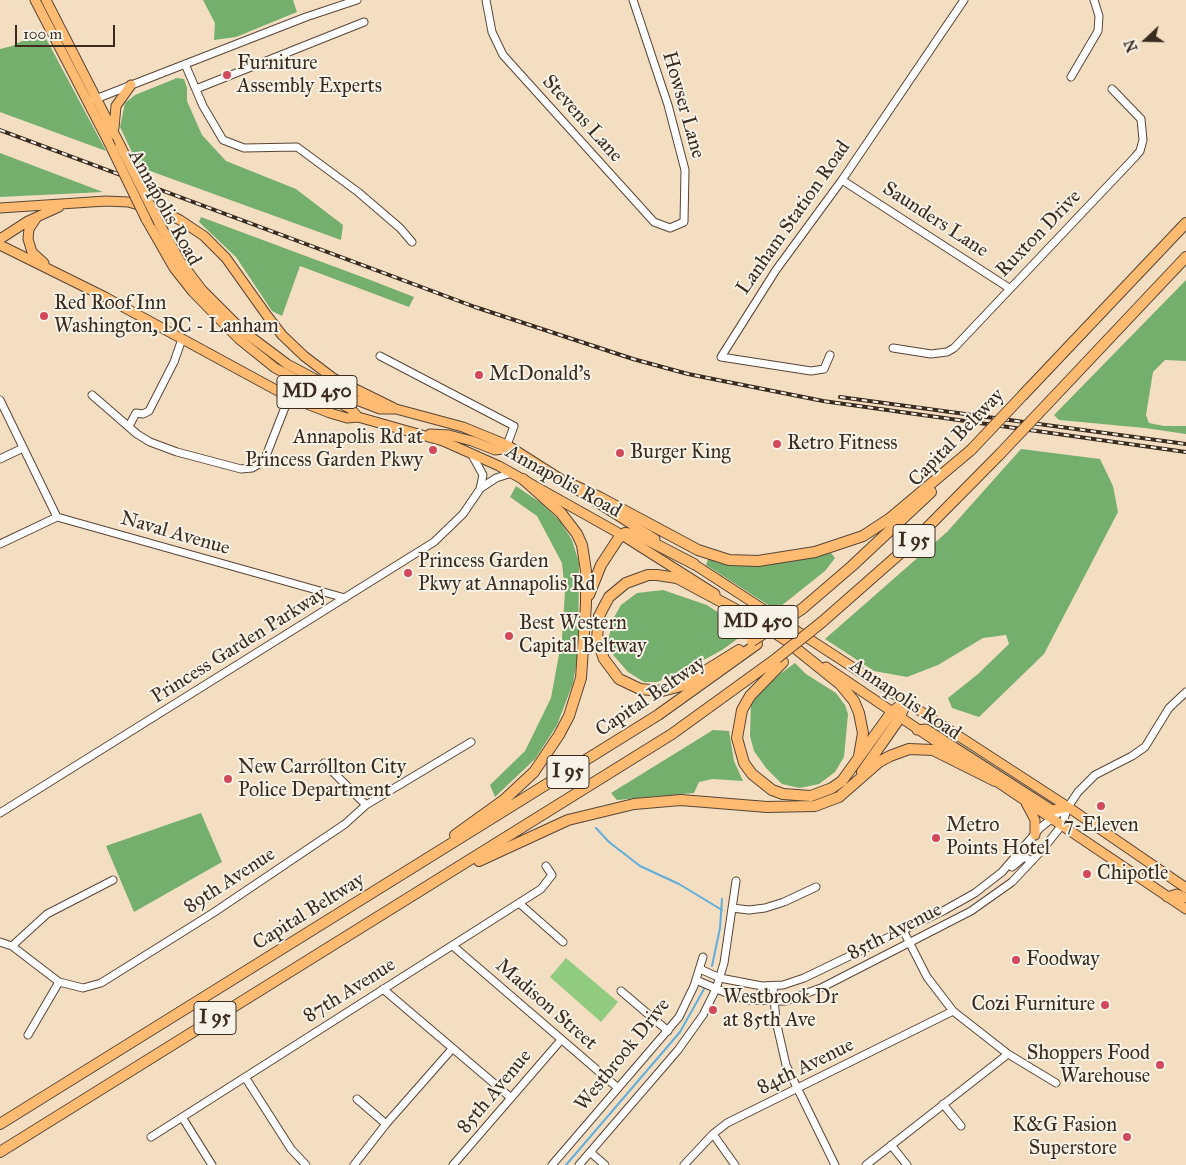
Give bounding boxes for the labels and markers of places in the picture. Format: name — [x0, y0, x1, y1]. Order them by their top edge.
place label: Furniture Assembly Experts — [237, 52, 382, 99]
marker: Furniture Assembly Experts — [221, 69, 233, 81]
place label: Red Roof Inn Washington, DC - Lanham — [54, 292, 279, 339]
marker: Red Roof Inn Washington, DC - Lanham — [38, 310, 50, 322]
place label: McDonald's — [489, 363, 591, 387]
marker: McDonald's — [473, 369, 485, 381]
place label: Annapolis Rd at Princess Garden Pkwy — [245, 426, 423, 473]
place label: Retro Fitness — [787, 432, 898, 456]
marker: Retro Fitness — [771, 438, 783, 450]
place label: Burger King — [630, 441, 731, 465]
marker: Annapolis Rd at Princess Garden Pkwy — [427, 444, 439, 456]
marker: Burger King — [614, 447, 626, 459]
place label: Princess Garden Pkwy at Annapolis Rd — [418, 550, 596, 597]
marker: Princess Garden Pkwy at Annapolis Rd — [402, 567, 414, 579]
place label: Best Western Capital Beltway — [519, 612, 646, 659]
marker: Best Western Capital Beltway — [503, 630, 515, 642]
place label: New Carrollton City Police Department — [238, 756, 406, 803]
marker: New Carrollton City Police Department — [222, 773, 234, 785]
marker: 7-Eleven — [1095, 800, 1107, 812]
place label: Metro Points Hotel — [946, 814, 1050, 861]
place label: 7-Eleven — [1063, 814, 1139, 838]
marker: Metro Points Hotel — [930, 832, 942, 844]
place label: Chipotle — [1097, 862, 1168, 886]
marker: Chipotle — [1081, 868, 1093, 880]
place label: Foodway — [1026, 948, 1100, 972]
marker: Foodway — [1010, 954, 1022, 966]
place label: Westbrook Dr at 85th Ave — [723, 986, 838, 1033]
place label: Cozi Furniture — [971, 993, 1095, 1017]
marker: Cozi Furniture — [1099, 999, 1111, 1011]
marker: Westbrook Dr at 85th Ave — [707, 1004, 719, 1016]
place label: Shoppers Food Warehouse — [1027, 1042, 1150, 1089]
marker: Shoppers Food Warehouse — [1154, 1059, 1166, 1071]
place label: K&G Fasion Superstore — [1012, 1114, 1117, 1161]
marker: K&G Fasion Superstore — [1121, 1131, 1133, 1143]

